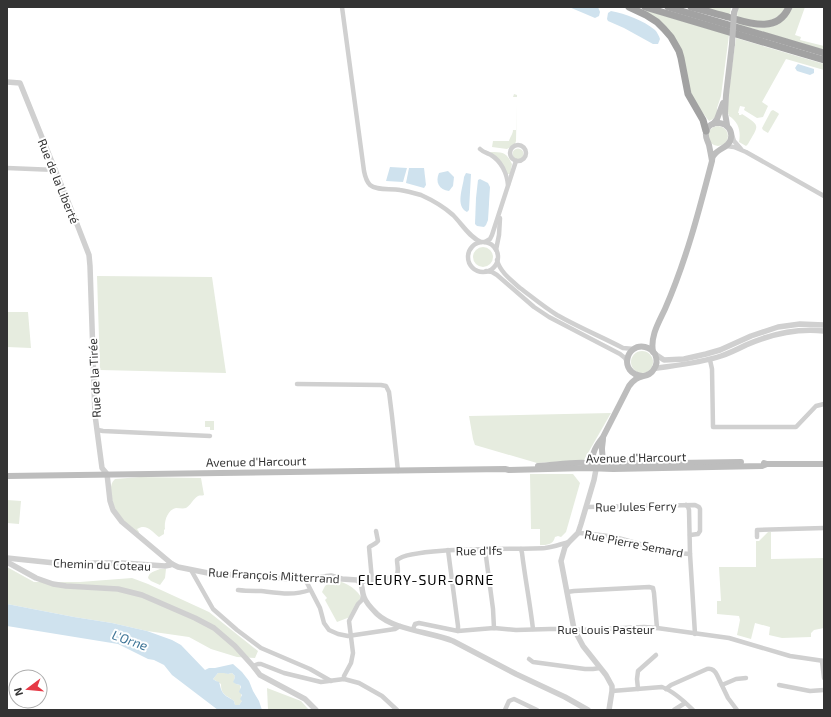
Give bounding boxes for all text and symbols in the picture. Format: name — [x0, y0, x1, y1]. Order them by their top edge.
street label: Rue de la Liberté — [36, 136, 82, 226]
street label: Rue de la Tirée — [85, 338, 103, 418]
street label: Avenue d'Harcourt — [586, 449, 687, 465]
street label: Avenue d'Harcourt — [206, 453, 307, 469]
street label: Rue Jules Ferry — [595, 498, 678, 514]
street label: Rue Pierre Semard — [583, 527, 685, 559]
street label: Rue d'Ifs — [456, 543, 502, 557]
street label: Chemin du Coteau — [53, 555, 151, 573]
street label: Rue François Mitterrand — [208, 565, 340, 586]
district label: FLEURY-SUR-ORNE — [358, 571, 494, 588]
street label: Rue Louis Pasteur — [557, 622, 655, 636]
water label: L'Orne — [110, 626, 150, 654]
north arrow — [8, 669, 48, 709]
text: N — [11, 686, 25, 698]

